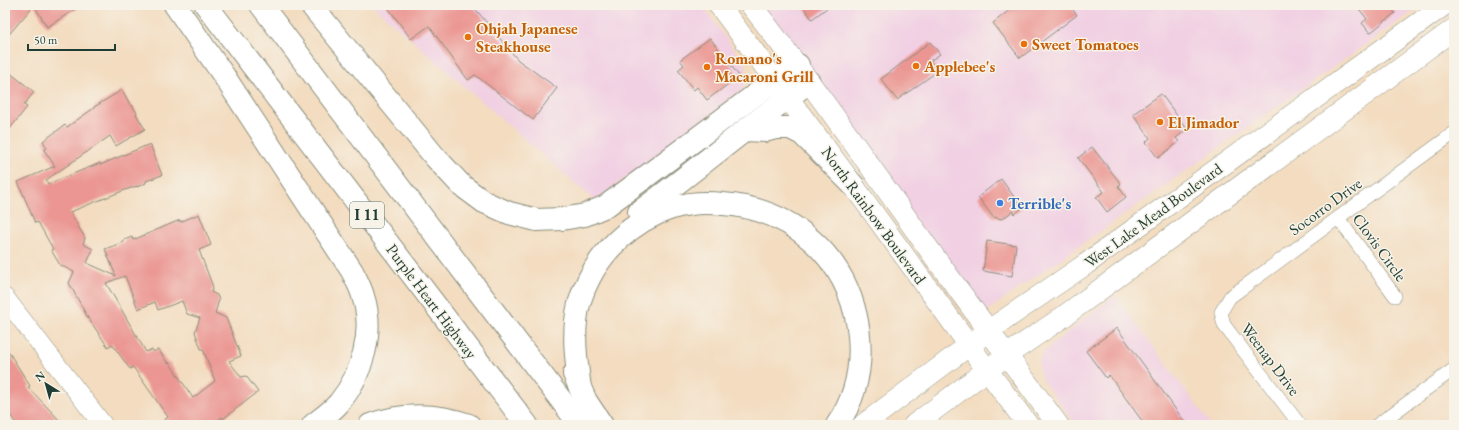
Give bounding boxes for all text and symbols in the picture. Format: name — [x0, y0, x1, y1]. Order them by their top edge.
place label: Ohjah Japanese Steakhouse — [476, 18, 578, 57]
scale bar — [28, 26, 115, 52]
text: 50 m — [34, 32, 58, 48]
marker: Ohjah Japanese Steakhouse — [463, 32, 473, 42]
place label: Sweet Tomatoes — [1032, 34, 1139, 55]
marker: Sweet Tomatoes — [1019, 39, 1029, 49]
place label: Romano's Macaroni Grill — [715, 48, 814, 87]
place label: Applebee's — [923, 56, 995, 77]
marker: Applebee's — [911, 61, 921, 71]
marker: Romano's Macaroni Grill — [702, 62, 712, 72]
place label: El Jimador — [1168, 112, 1240, 133]
marker: El Jimador — [1155, 117, 1165, 127]
street label: North Rainbow Boulevard — [817, 142, 931, 289]
street label: West Lake Mead Boulevard — [1080, 158, 1227, 273]
street label: Socorro Drive — [1285, 173, 1366, 240]
place label: Terrible's — [1008, 193, 1071, 214]
marker: Terrible's — [995, 198, 1005, 208]
road number: I 11 — [350, 202, 384, 228]
street label: Clovis Circle — [1348, 209, 1411, 286]
street label: Purple Heart Highway — [381, 240, 482, 364]
street label: Weenap Drive — [1236, 319, 1305, 400]
north arrow — [26, 364, 66, 404]
text: N — [32, 368, 48, 384]

